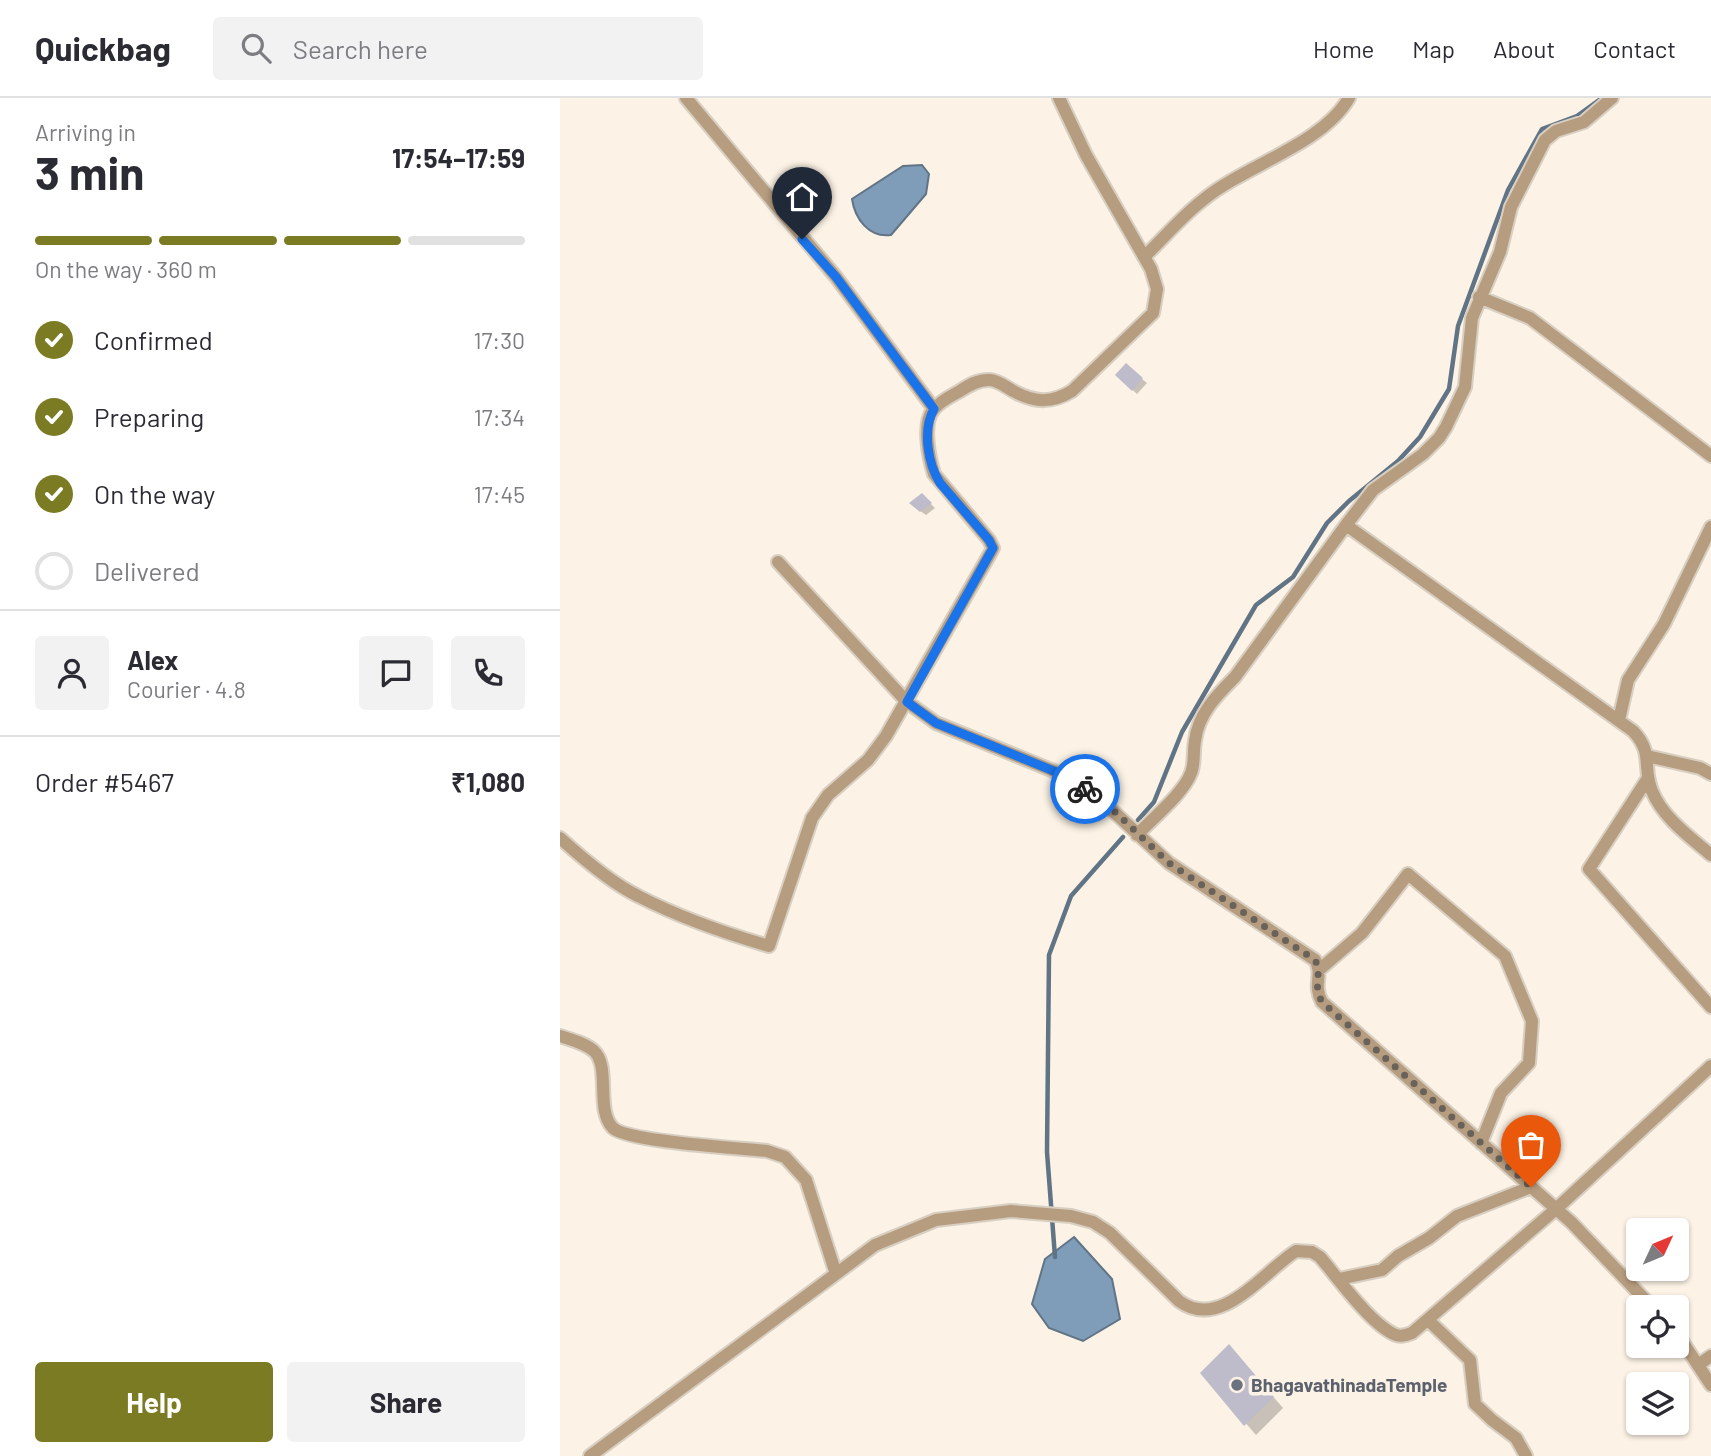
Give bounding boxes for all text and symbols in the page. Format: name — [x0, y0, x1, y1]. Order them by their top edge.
search box — [213, 17, 703, 80]
text: Quickbag — [35, 28, 171, 68]
icon: search — [237, 29, 275, 67]
text: Search here — [293, 33, 428, 64]
text: Home — [1313, 34, 1374, 63]
text: Map — [1412, 34, 1455, 63]
text: About — [1493, 34, 1555, 63]
text: Contact — [1593, 34, 1676, 63]
text: Arriving in — [35, 118, 136, 146]
text: 17:54–17:59 — [392, 142, 525, 173]
text: 3 min — [35, 144, 144, 199]
pin — [772, 167, 832, 239]
icon: home — [783, 178, 821, 216]
text: On the way · 360 m — [35, 255, 217, 283]
icon: check — [35, 321, 73, 359]
text: Confirmed — [94, 324, 213, 355]
text: 17:30 — [473, 326, 525, 354]
icon: check — [35, 398, 73, 436]
text: Preparing — [94, 401, 204, 432]
text: 17:34 — [474, 403, 525, 431]
icon: check — [35, 475, 73, 513]
text: On the way — [94, 478, 215, 509]
text: 17:45 — [474, 480, 525, 508]
text: Delivered — [94, 555, 200, 586]
button: person — [35, 636, 109, 710]
button: chat — [359, 636, 433, 710]
button: phone — [451, 636, 525, 710]
text: Alex — [127, 644, 178, 675]
text: Courier · 4.8 — [127, 675, 246, 703]
courier — [1050, 754, 1120, 824]
text: Order #5467 — [35, 766, 174, 797]
text: ₹1,080 — [451, 766, 525, 797]
icon: bike — [1066, 770, 1104, 808]
pin — [1501, 1115, 1561, 1187]
icon: bag — [1512, 1126, 1550, 1164]
north arrow — [1626, 1218, 1689, 1281]
map controls — [1626, 1218, 1689, 1435]
button: locate — [1626, 1295, 1689, 1358]
button: Help — [35, 1362, 273, 1442]
button: Share — [287, 1362, 525, 1442]
button: layers — [1626, 1372, 1689, 1435]
place label: BhagavathinadaTemple — [1251, 1373, 1447, 1396]
marker: BhagavathinadaTemple — [1229, 1377, 1245, 1393]

